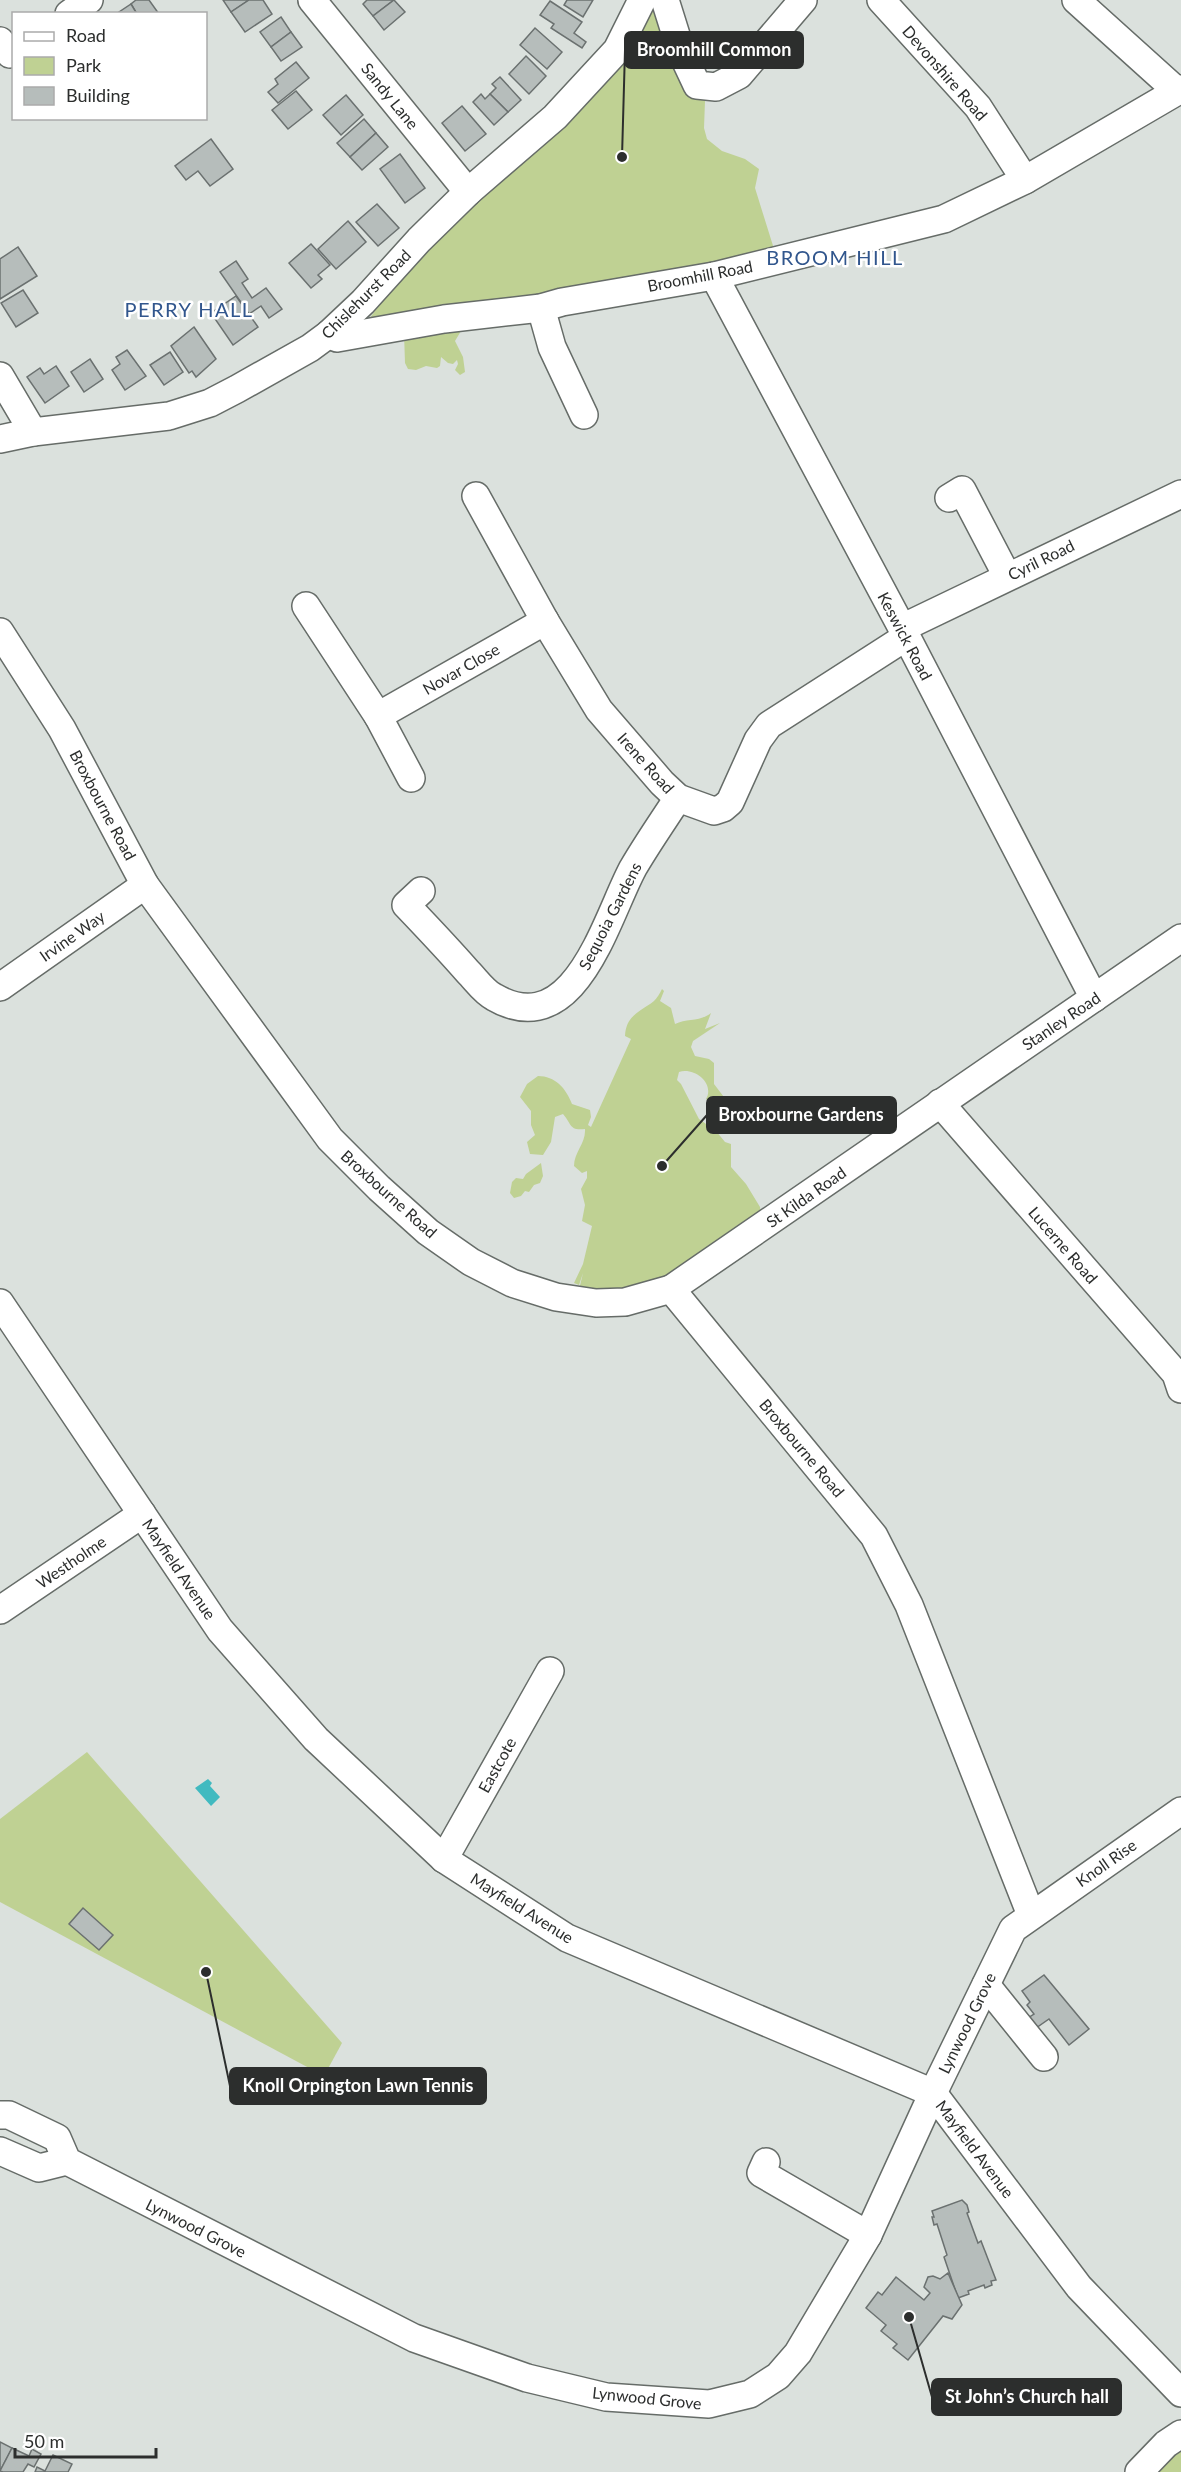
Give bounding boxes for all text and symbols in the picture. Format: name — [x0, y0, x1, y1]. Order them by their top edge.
legend — [12, 12, 207, 120]
street label: Devonshire Road — [899, 21, 992, 124]
text: Road — [66, 24, 106, 46]
callout: Broomhill Common — [625, 32, 803, 68]
text: Broomhill Common — [637, 38, 791, 60]
text: Park — [66, 54, 102, 76]
street label: Sandy Lane — [358, 59, 423, 133]
text: Building — [66, 84, 130, 106]
street label: Chislehurst Road — [317, 245, 414, 342]
district label: BROOM HILL — [766, 245, 904, 269]
street label: Broomhill Road — [646, 256, 754, 295]
district label: PERRY HALL — [124, 297, 254, 321]
street label: Cyril Road — [1004, 535, 1077, 584]
street label: Keswick Road — [874, 588, 937, 683]
street label: Novar Close — [419, 639, 502, 698]
street label: Irene Road — [614, 728, 679, 797]
street label: Broxbourne Road — [66, 746, 140, 863]
street label: Sequoia Gardens — [574, 859, 645, 973]
street label: Irvine Way — [35, 906, 109, 965]
street label: Stanley Road — [1018, 987, 1104, 1054]
callout: Broxbourne Gardens — [707, 1097, 896, 1133]
text: Broxbourne Gardens — [718, 1103, 884, 1125]
street label: Broxbourne Road — [338, 1146, 441, 1242]
street label: St Kilda Road — [762, 1162, 849, 1231]
street label: Lucerne Road — [1025, 1202, 1102, 1287]
street label: Broxbourne Road — [756, 1395, 849, 1501]
street label: Mayfield Avenue — [139, 1515, 220, 1623]
street label: Westholme — [32, 1531, 109, 1592]
street label: Eastcote — [474, 1734, 519, 1796]
street label: Knoll Rise — [1072, 1835, 1140, 1890]
street label: Mayfield Avenue — [467, 1868, 577, 1947]
street label: Lynwood Grove — [934, 1969, 999, 2076]
callout: Knoll Orpington Lawn Tennis — [230, 2068, 486, 2104]
text: Knoll Orpington Lawn Tennis — [242, 2074, 474, 2096]
street label: Mayfield Avenue — [932, 2096, 1018, 2201]
street label: Lynwood Grove — [143, 2194, 250, 2261]
callout: St John’s Church hall — [932, 2379, 1121, 2415]
street label: Lynwood Grove — [591, 2382, 703, 2413]
text: St John’s Church hall — [945, 2385, 1109, 2407]
scale bar — [15, 2421, 156, 2459]
text: 50 m — [24, 2430, 64, 2452]

